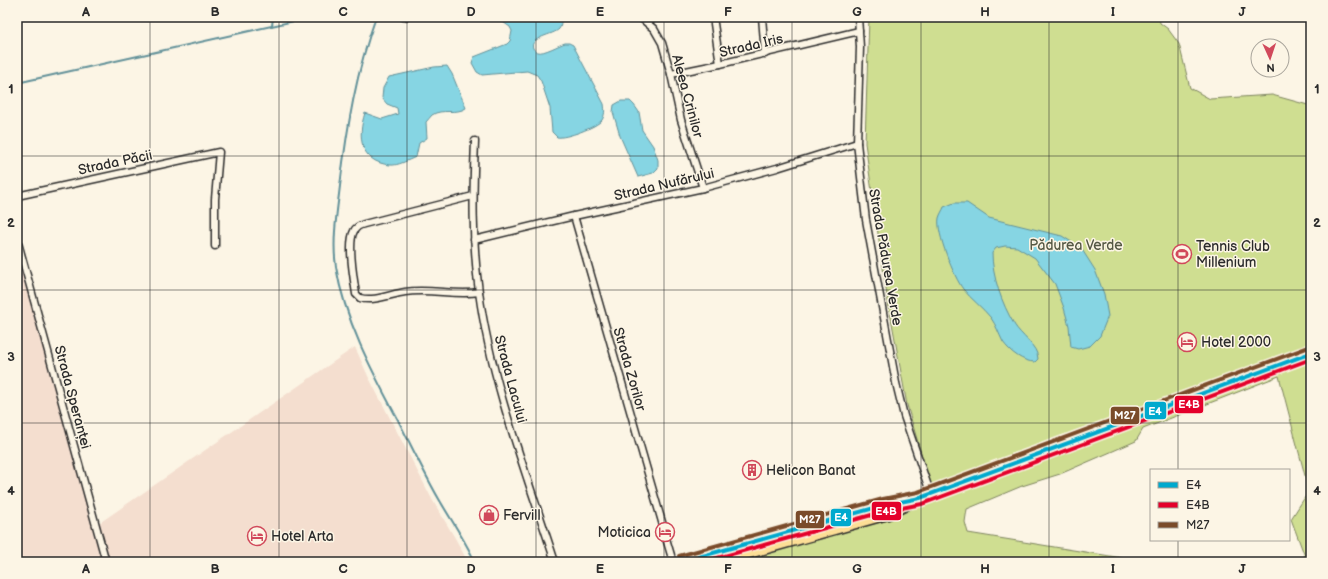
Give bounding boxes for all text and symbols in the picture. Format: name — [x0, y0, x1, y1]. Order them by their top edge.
text: A — [81, 4, 90, 20]
text: B — [210, 4, 220, 20]
text: C — [338, 4, 348, 20]
text: D — [466, 4, 476, 20]
text: E — [596, 4, 605, 20]
text: F — [724, 4, 732, 20]
text: G — [852, 4, 862, 20]
text: H — [980, 4, 990, 20]
text: I — [1111, 4, 1115, 20]
text: J — [1238, 4, 1246, 20]
street label: Strada Iris — [718, 30, 785, 61]
north arrow — [1250, 38, 1290, 78]
street label: Aleea Crinilor — [668, 53, 707, 140]
text: N — [1266, 61, 1275, 74]
text: 1 — [8, 81, 14, 97]
text: 1 — [1314, 81, 1320, 97]
street label: Strada Păcii — [76, 146, 154, 179]
street label: Strada Nufărului — [612, 165, 716, 204]
street label: Strada Pădurea Verde — [865, 187, 906, 327]
text: 2 — [7, 215, 15, 231]
text: 2 — [1313, 215, 1321, 231]
park label: Pădurea Verde — [1029, 237, 1123, 254]
place label: Tennis Club Millenium — [1196, 238, 1270, 271]
sports icon: Tennis Club Millenium — [1171, 243, 1193, 265]
street label: Strada Zorilor — [609, 325, 650, 414]
hotel icon: Hotel 2000 — [1176, 331, 1198, 353]
street label: Strada Lacului — [491, 333, 530, 425]
place label: Hotel 2000 — [1201, 334, 1271, 351]
street label: Strada Speranței — [51, 344, 94, 451]
text: 3 — [7, 349, 15, 365]
text: 3 — [1313, 349, 1321, 365]
line badge: E4B — [1174, 395, 1204, 414]
text: E4B — [1178, 398, 1200, 411]
line badge: E4 — [1144, 401, 1167, 420]
text: E4 — [1148, 405, 1162, 418]
line badge: M27 — [1110, 406, 1140, 425]
text: M27 — [1114, 409, 1136, 422]
building icon: Helicon Banat — [741, 459, 763, 481]
place label: Helicon Banat — [766, 462, 856, 479]
legend — [1150, 469, 1290, 541]
text: E4 — [1186, 478, 1202, 493]
text: 4 — [7, 483, 15, 499]
text: 4 — [1313, 483, 1321, 499]
text: E4B — [1186, 498, 1209, 513]
line badge: E4B — [871, 501, 902, 521]
shop icon: Fervill — [478, 504, 500, 526]
text: E4B — [875, 505, 897, 518]
place label: Fervill — [503, 507, 541, 524]
line badge: E4 — [830, 508, 852, 527]
line badge: M27 — [795, 510, 825, 529]
text: E4 — [834, 511, 848, 524]
text: M27 — [799, 513, 821, 526]
text: M27 — [1186, 518, 1209, 533]
hotel icon: Moticica — [654, 521, 676, 543]
place label: Moticica — [597, 524, 651, 541]
hotel icon: Hotel Arta — [246, 525, 268, 547]
place label: Hotel Arta — [271, 528, 334, 545]
text: A — [81, 561, 90, 577]
text: B — [210, 561, 220, 577]
text: C — [338, 561, 348, 577]
text: D — [466, 561, 476, 577]
text: E — [596, 561, 605, 577]
text: F — [724, 561, 732, 577]
text: G — [852, 561, 862, 577]
text: H — [980, 561, 990, 577]
text: I — [1111, 561, 1115, 577]
text: J — [1238, 561, 1246, 577]

